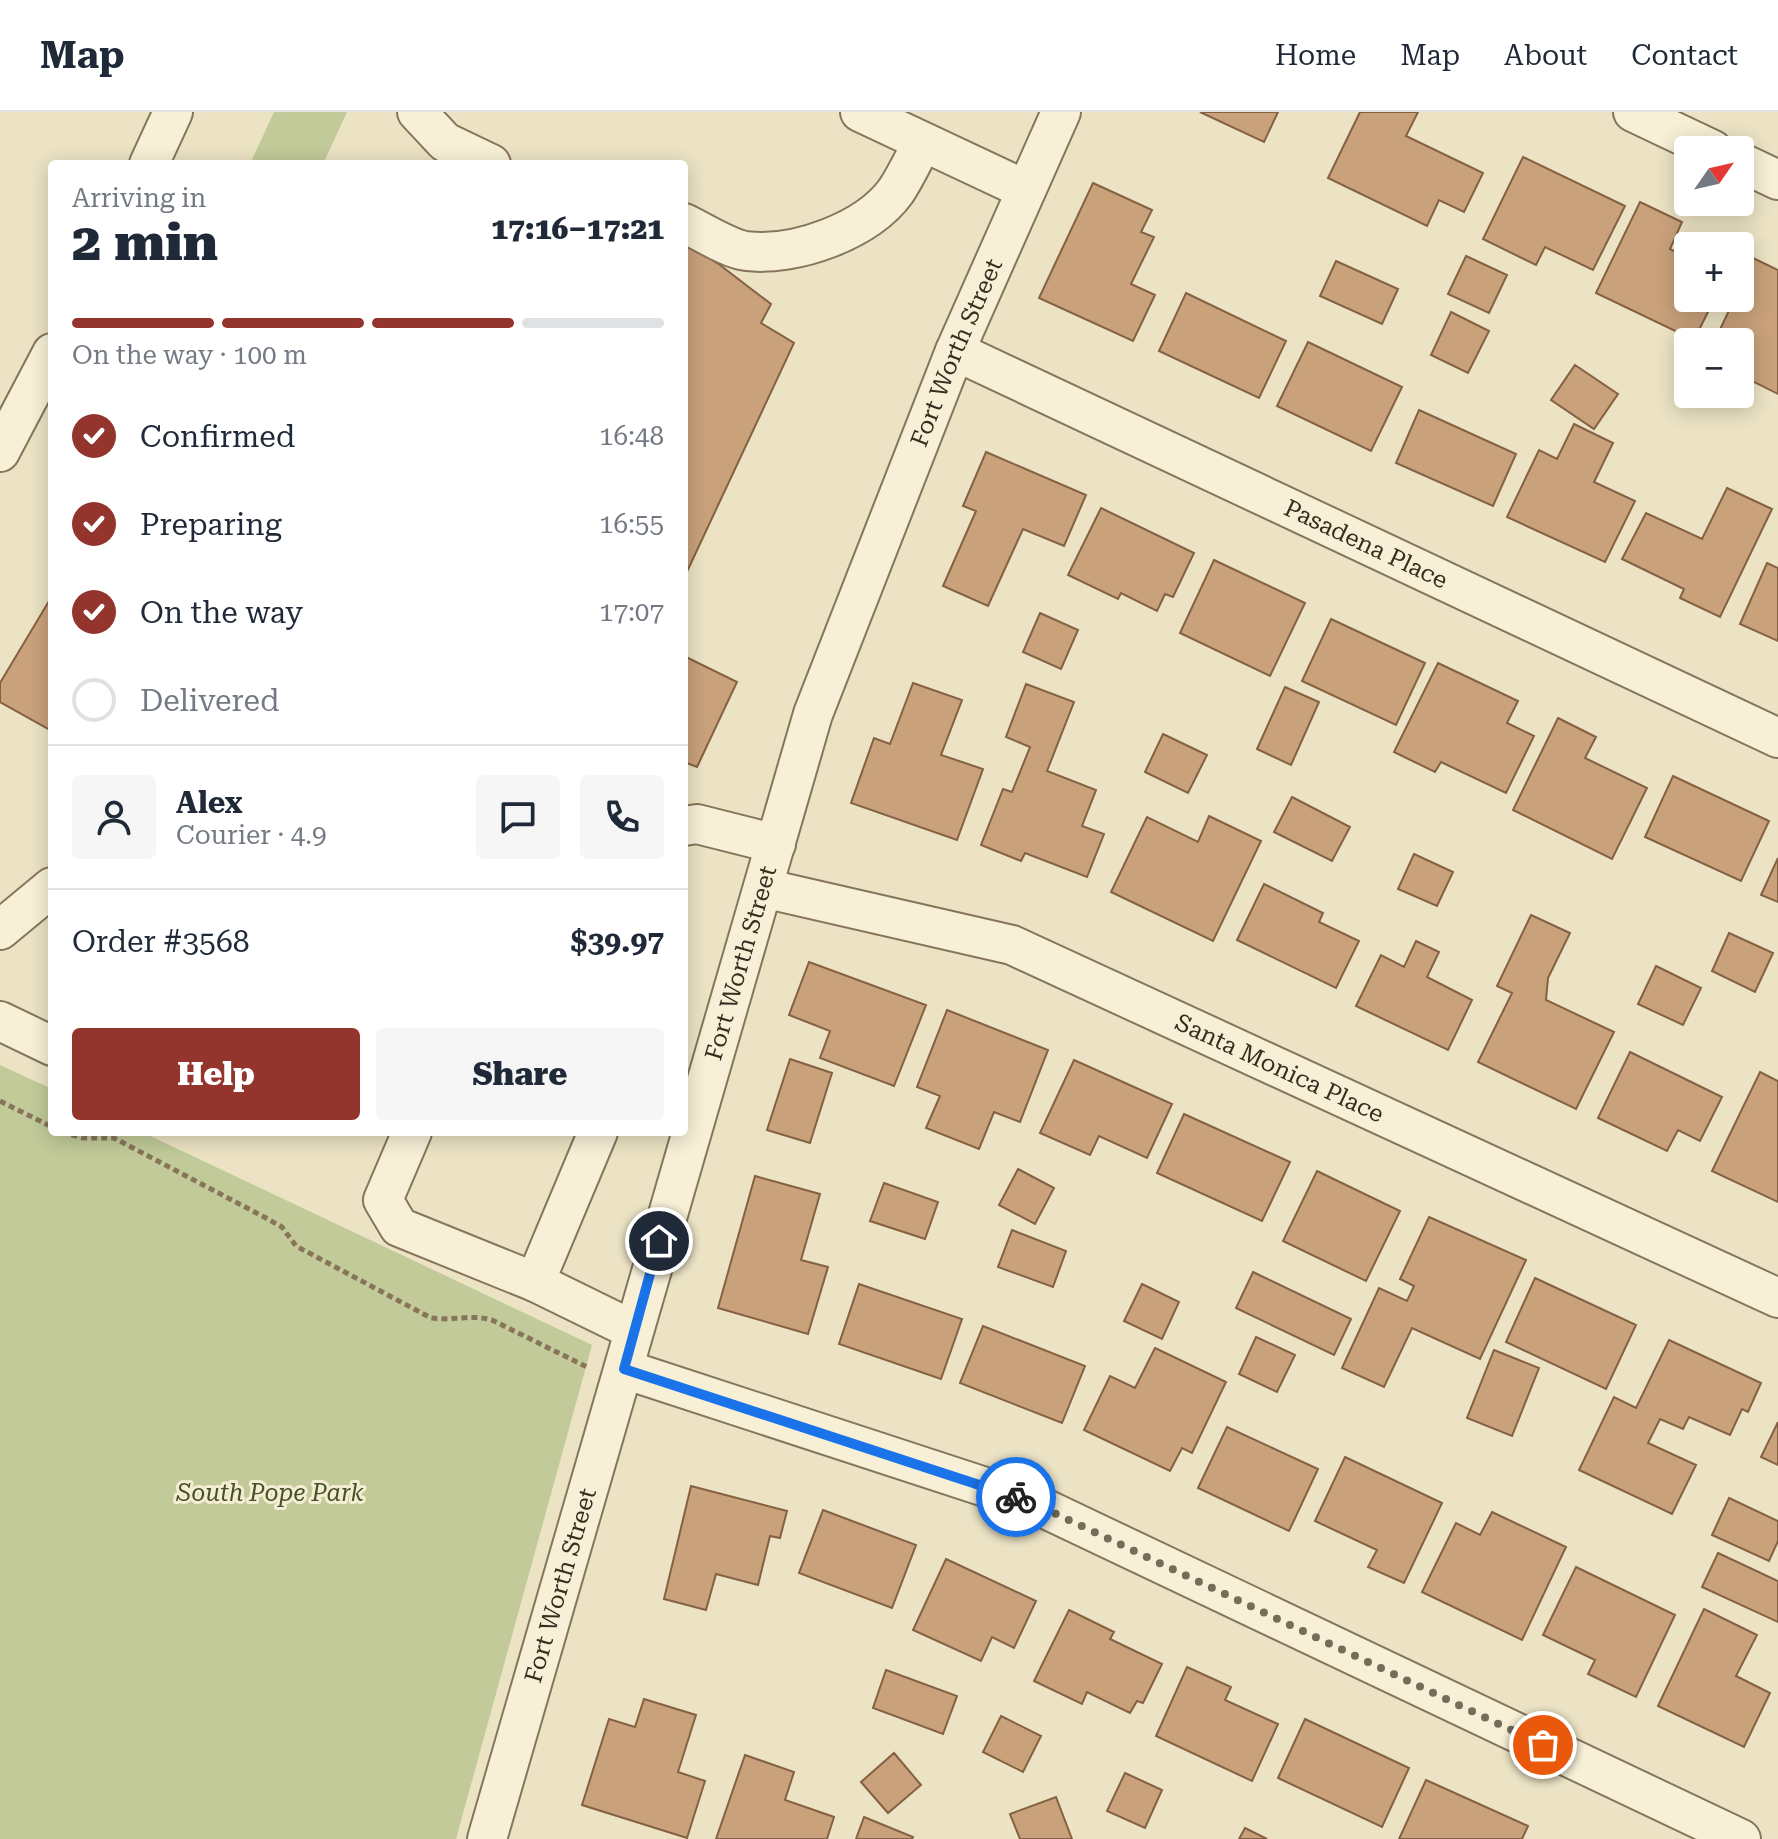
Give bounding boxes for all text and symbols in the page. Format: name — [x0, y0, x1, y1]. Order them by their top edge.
text: Map — [40, 33, 125, 77]
text: Home — [1275, 39, 1356, 72]
text: Map — [1400, 39, 1460, 72]
text: About — [1504, 39, 1587, 72]
text: Contact — [1631, 39, 1738, 72]
north arrow — [1674, 136, 1754, 216]
map controls — [1674, 136, 1754, 408]
text: Arriving in — [72, 183, 206, 213]
text: 17:16–17:21 — [491, 211, 664, 246]
text: 2 min — [72, 212, 218, 273]
button: + — [1674, 232, 1754, 312]
street label: Fort Worth Street — [905, 254, 1008, 451]
button: − — [1674, 328, 1754, 408]
text: On the way · 100 m — [72, 340, 307, 370]
icon: check — [72, 414, 116, 458]
text: Confirmed — [140, 419, 295, 454]
text: 16:48 — [599, 421, 664, 451]
street label: Pasadena Place — [1280, 494, 1452, 595]
icon: check — [72, 502, 116, 546]
text: Preparing — [140, 507, 282, 542]
text: 16:55 — [599, 509, 664, 539]
icon: check — [72, 590, 116, 634]
text: On the way — [140, 595, 303, 630]
text: 17:07 — [599, 597, 664, 627]
text: Delivered — [140, 683, 279, 718]
button: person — [72, 775, 156, 859]
button: chat — [476, 775, 560, 859]
button: phone — [580, 775, 664, 859]
text: Alex — [176, 785, 243, 820]
text: Courier · 4.9 — [176, 820, 326, 850]
street label: Fort Worth Street — [699, 863, 782, 1064]
text: Order #3568 — [72, 924, 250, 959]
text: $39.97 — [571, 924, 664, 959]
street label: Santa Monica Place — [1171, 1008, 1388, 1128]
button: Help — [72, 1028, 360, 1120]
button: Share — [376, 1028, 664, 1120]
pin — [625, 1207, 693, 1275]
icon: home — [637, 1219, 681, 1263]
courier — [976, 1457, 1056, 1537]
icon: bike — [994, 1475, 1038, 1519]
park label: South Pope Park — [175, 1479, 364, 1507]
street label: Fort Worth Street — [519, 1485, 602, 1686]
pin — [1509, 1711, 1577, 1779]
icon: bag — [1521, 1723, 1565, 1767]

